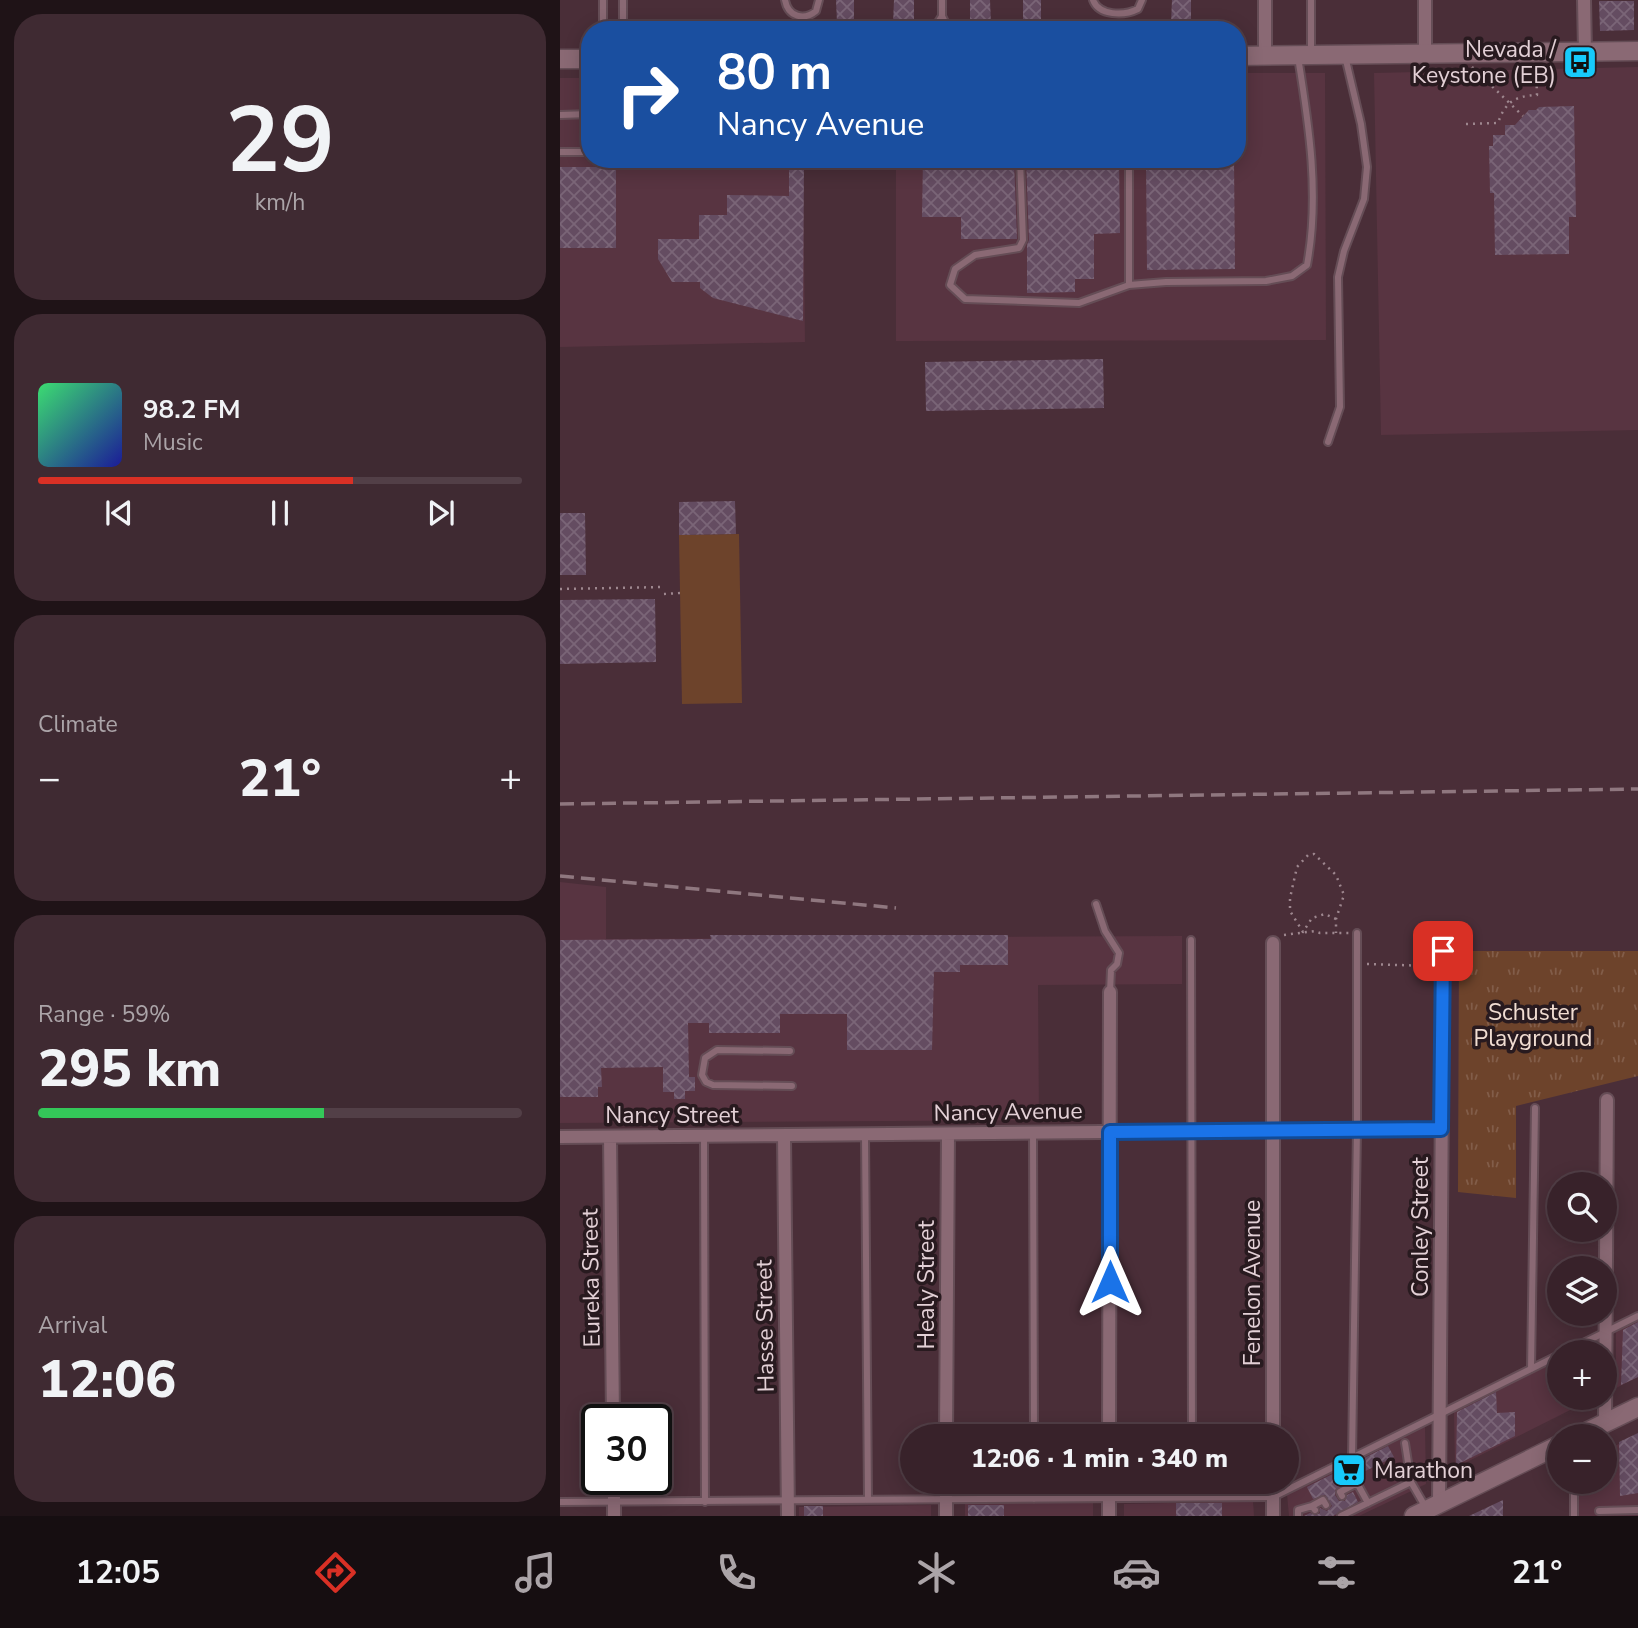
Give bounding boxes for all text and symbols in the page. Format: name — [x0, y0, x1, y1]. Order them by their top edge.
place label: Nevada / Keystone (EB) — [1412, 34, 1556, 91]
text: 80 m — [717, 39, 832, 106]
bus stop icon: Nevada / Keystone (EB) — [1561, 43, 1599, 81]
icon: right — [602, 49, 693, 140]
text: 29 — [225, 79, 335, 203]
text: Nancy Avenue — [717, 103, 924, 146]
text: km/h — [255, 187, 305, 218]
text: 98.2 FM — [143, 392, 240, 427]
text: Music — [143, 427, 203, 458]
icon: previous — [100, 494, 138, 532]
icon: pause — [261, 494, 299, 532]
icon: next — [422, 494, 460, 532]
text: Climate — [38, 709, 118, 740]
text: 21° — [239, 743, 321, 814]
text: − — [38, 753, 61, 804]
text: + — [499, 753, 522, 804]
pin — [1413, 921, 1473, 981]
icon: arrive — [1424, 932, 1462, 970]
park label: Schuster Playground — [1474, 997, 1592, 1054]
text: Range · 59% — [38, 999, 170, 1030]
text: 295 km — [38, 1033, 221, 1104]
street label: Nancy Avenue — [933, 1095, 1083, 1129]
street label: Nancy Street — [605, 1100, 740, 1131]
street label: Conley Street — [1405, 1156, 1436, 1297]
map controls — [1547, 1172, 1617, 1494]
button: search — [1547, 1172, 1617, 1242]
street label: Fenelon Avenue — [1237, 1200, 1268, 1366]
street label: Eureka Street — [574, 1207, 608, 1348]
street label: Healy Street — [911, 1220, 942, 1349]
position arrow — [1073, 1245, 1147, 1319]
button: layers — [1547, 1256, 1617, 1326]
street label: Hasse Street — [748, 1258, 782, 1393]
text: Arrival — [38, 1310, 107, 1341]
button: + — [1547, 1340, 1617, 1410]
text: 12:06 — [38, 1344, 176, 1415]
speed limit sign: 30 — [581, 1404, 672, 1495]
button: − — [1547, 1424, 1617, 1494]
text: 12:06 · 1 min · 340 m — [971, 1441, 1228, 1476]
supermarket icon: Marathon — [1330, 1451, 1368, 1489]
place label: Marathon — [1374, 1455, 1473, 1486]
icon: directions — [311, 1548, 360, 1597]
icon: music — [511, 1548, 560, 1597]
icon: phone — [712, 1548, 761, 1597]
icon: climate — [912, 1548, 961, 1597]
icon: car — [1112, 1548, 1161, 1597]
icon: filters — [1312, 1548, 1361, 1597]
text: 12:05 — [76, 1551, 160, 1594]
text: 21° — [1512, 1551, 1562, 1594]

